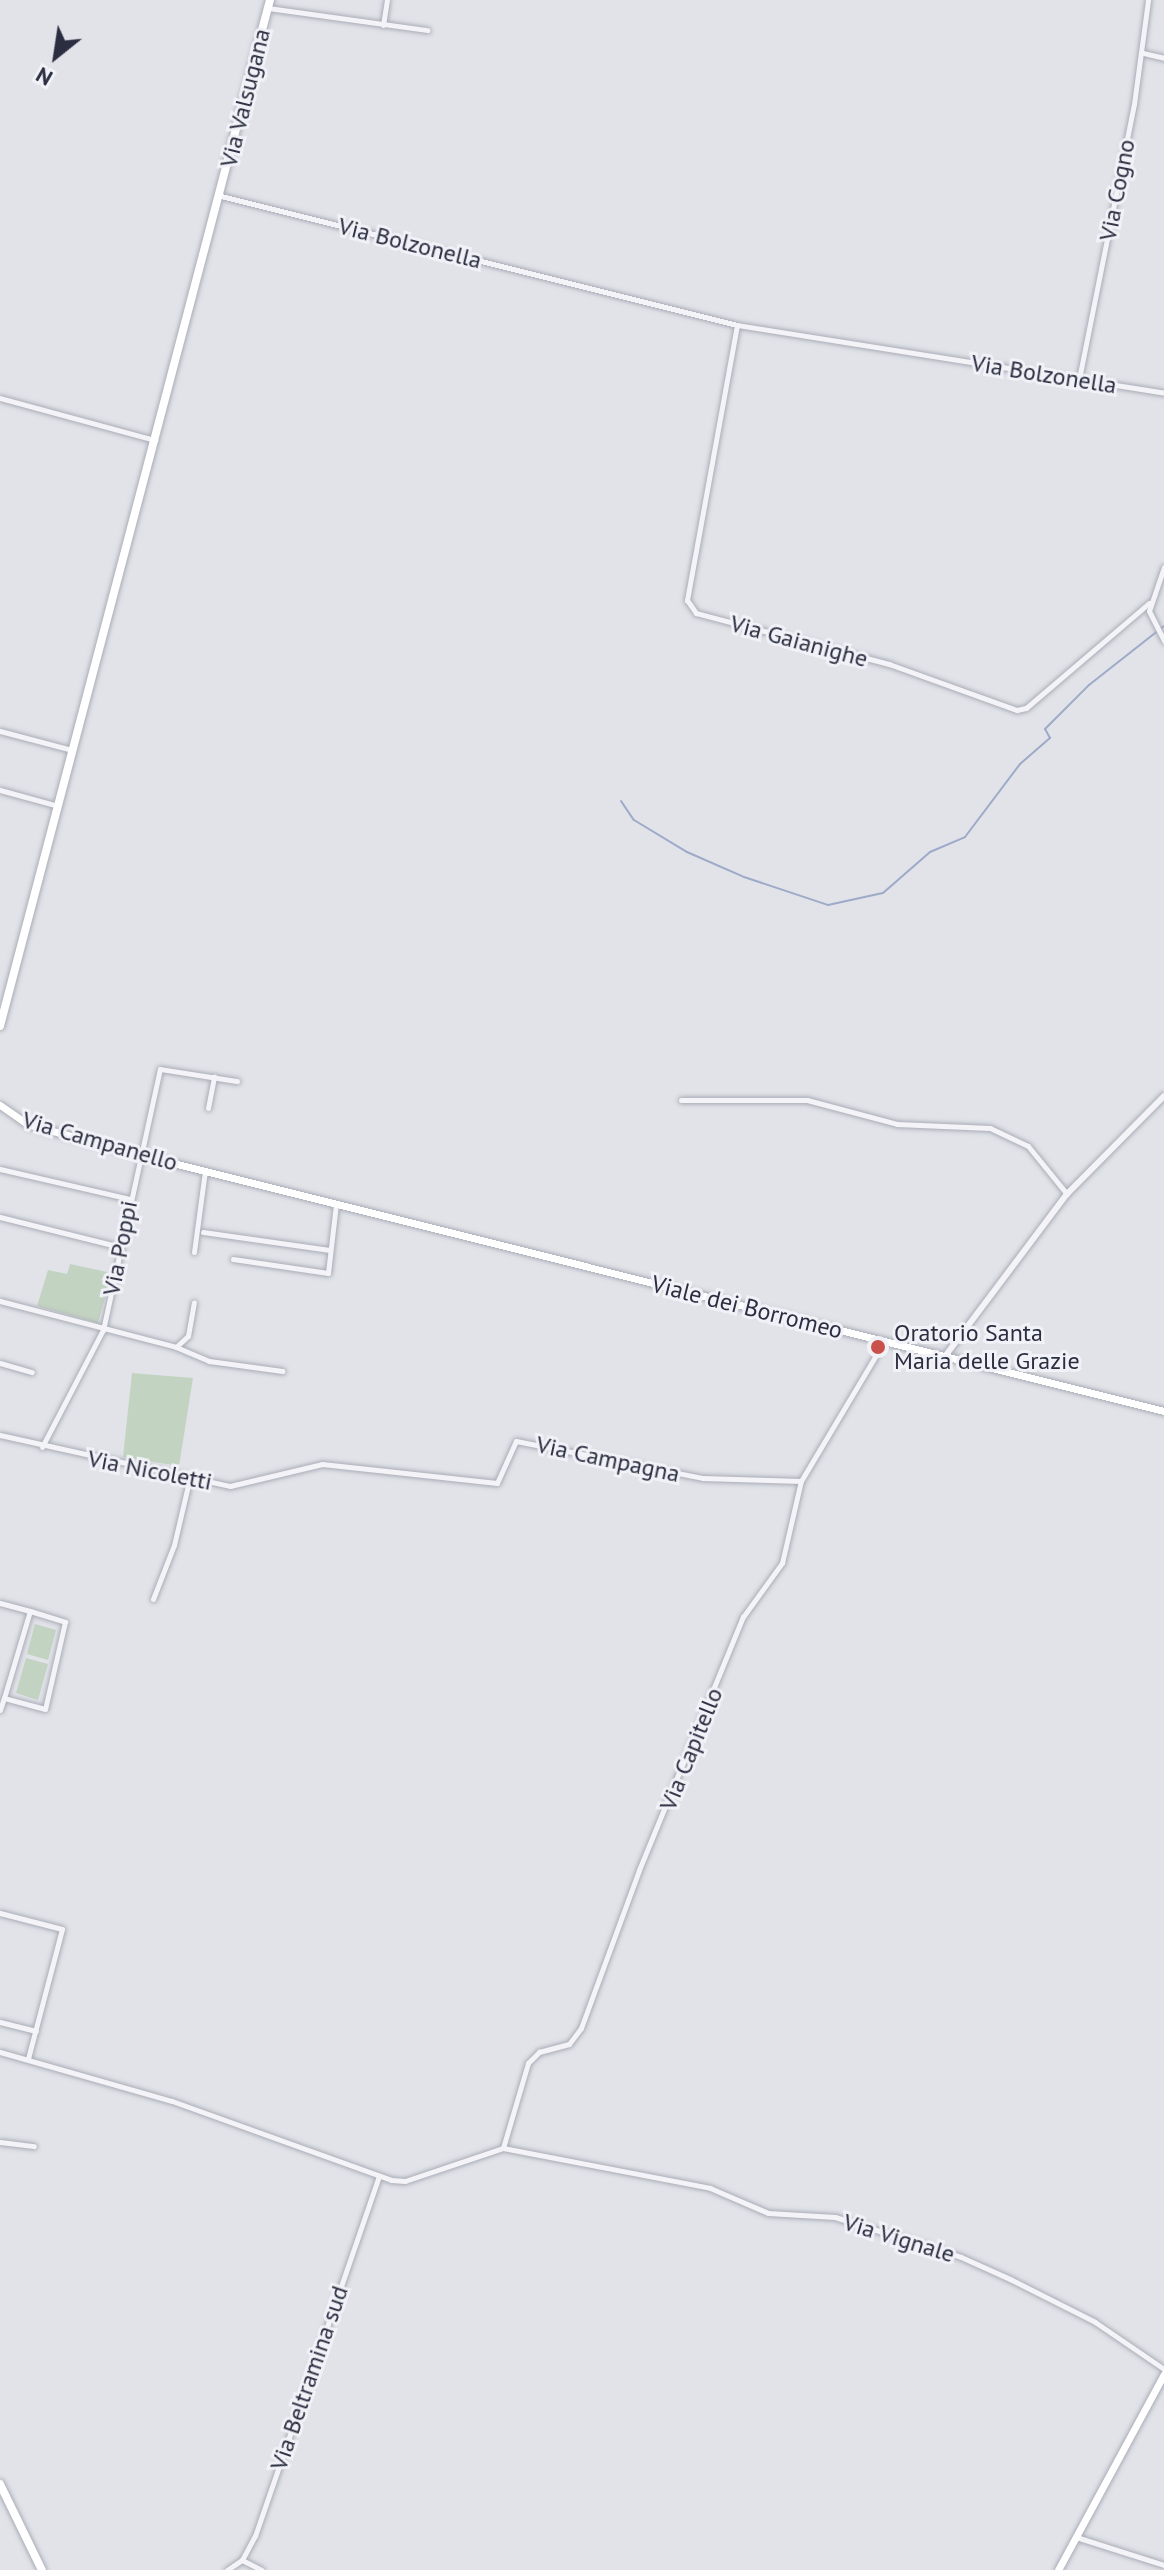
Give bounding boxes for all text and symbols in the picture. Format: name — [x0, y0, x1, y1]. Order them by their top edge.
north arrow — [16, 16, 96, 96]
street label: Via Valsugana — [214, 25, 276, 171]
text: N — [31, 61, 57, 93]
street label: Via Cogno — [1093, 137, 1141, 243]
street label: Via Bolzonella — [335, 211, 485, 275]
street label: Via Bolzonella — [969, 348, 1119, 400]
street label: Via Gaianighe — [727, 609, 871, 673]
street label: Via Campanello — [19, 1105, 181, 1177]
street label: Via Poppi — [97, 1198, 143, 1298]
street label: Viale dei Borromeo — [648, 1269, 846, 1345]
place label: Oratorio Santa Maria delle Grazie — [894, 1319, 1080, 1375]
marker: Oratorio Santa Maria delle Grazie — [869, 1338, 887, 1356]
street label: Via Campagna — [534, 1430, 682, 1488]
street label: Via Nicoletti — [85, 1444, 215, 1496]
street label: Via Capitello — [653, 1683, 729, 1815]
street label: Via Vignale — [840, 2207, 958, 2269]
street label: Via Beltramina sud — [264, 2282, 354, 2474]

